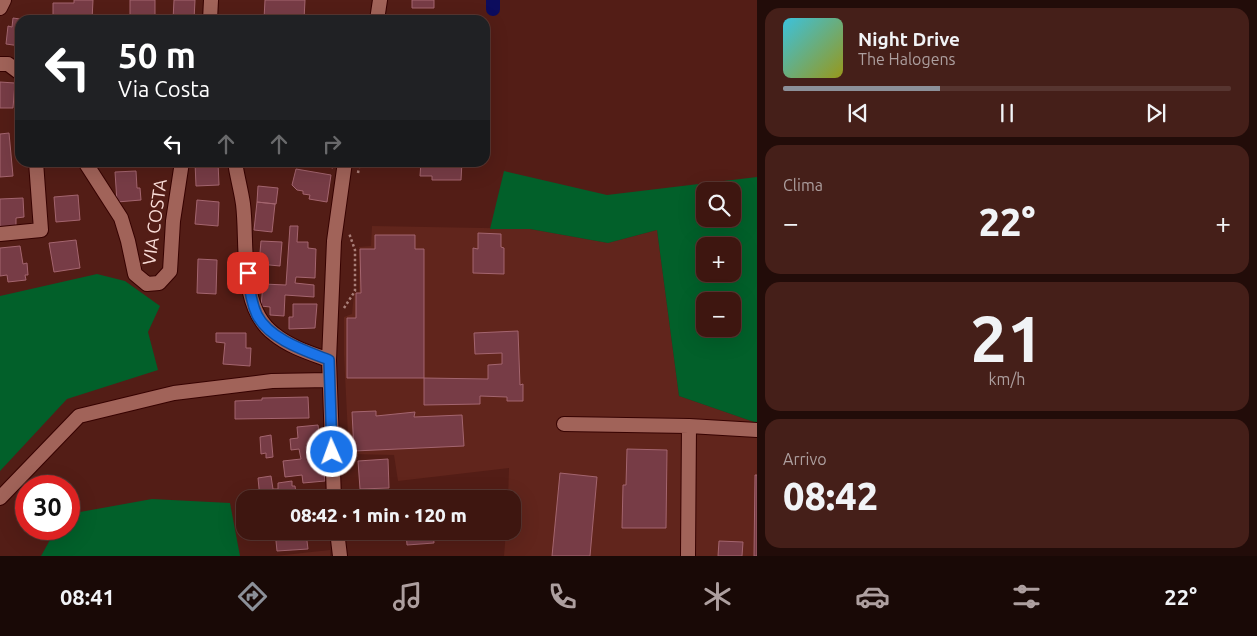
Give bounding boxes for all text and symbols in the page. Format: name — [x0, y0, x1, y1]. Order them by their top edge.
text: Night Drive — [858, 28, 960, 50]
icon: left — [35, 35, 100, 100]
text: 50 m — [118, 35, 196, 75]
text: The Halogens — [858, 50, 956, 68]
text: Via Costa — [118, 76, 210, 101]
icon: previous — [844, 99, 872, 127]
icon: pause — [993, 99, 1021, 127]
icon: next — [1142, 99, 1170, 127]
icon: left — [159, 130, 187, 158]
icon: ahead — [212, 130, 240, 158]
icon: ahead — [265, 130, 293, 158]
icon: right — [318, 130, 346, 158]
text: Clima — [783, 176, 823, 194]
street label: VIA COSTA — [138, 177, 170, 266]
map controls — [696, 182, 741, 337]
button: search — [696, 182, 741, 227]
text: 22° — [979, 201, 1035, 243]
text: − — [783, 207, 799, 238]
text: + — [1215, 207, 1231, 238]
button: + — [696, 237, 741, 282]
pin — [227, 252, 269, 294]
icon: arrive — [234, 259, 262, 287]
button: − — [696, 292, 741, 337]
text: 21 — [970, 301, 1044, 374]
text: km/h — [989, 370, 1025, 388]
position arrow — [305, 425, 357, 477]
text: Arrivo — [783, 450, 827, 468]
speed limit sign: 30 — [15, 475, 80, 540]
text: 08:42 — [783, 475, 878, 517]
text: 08:42 · 1 min · 120 m — [290, 504, 467, 526]
icon: directions — [235, 579, 270, 614]
icon: music — [390, 579, 425, 614]
icon: phone — [545, 579, 580, 614]
icon: climate — [700, 579, 735, 614]
icon: car — [855, 579, 890, 614]
icon: filters — [1009, 579, 1044, 614]
text: 08:41 — [60, 584, 115, 609]
text: 22° — [1164, 584, 1197, 609]

